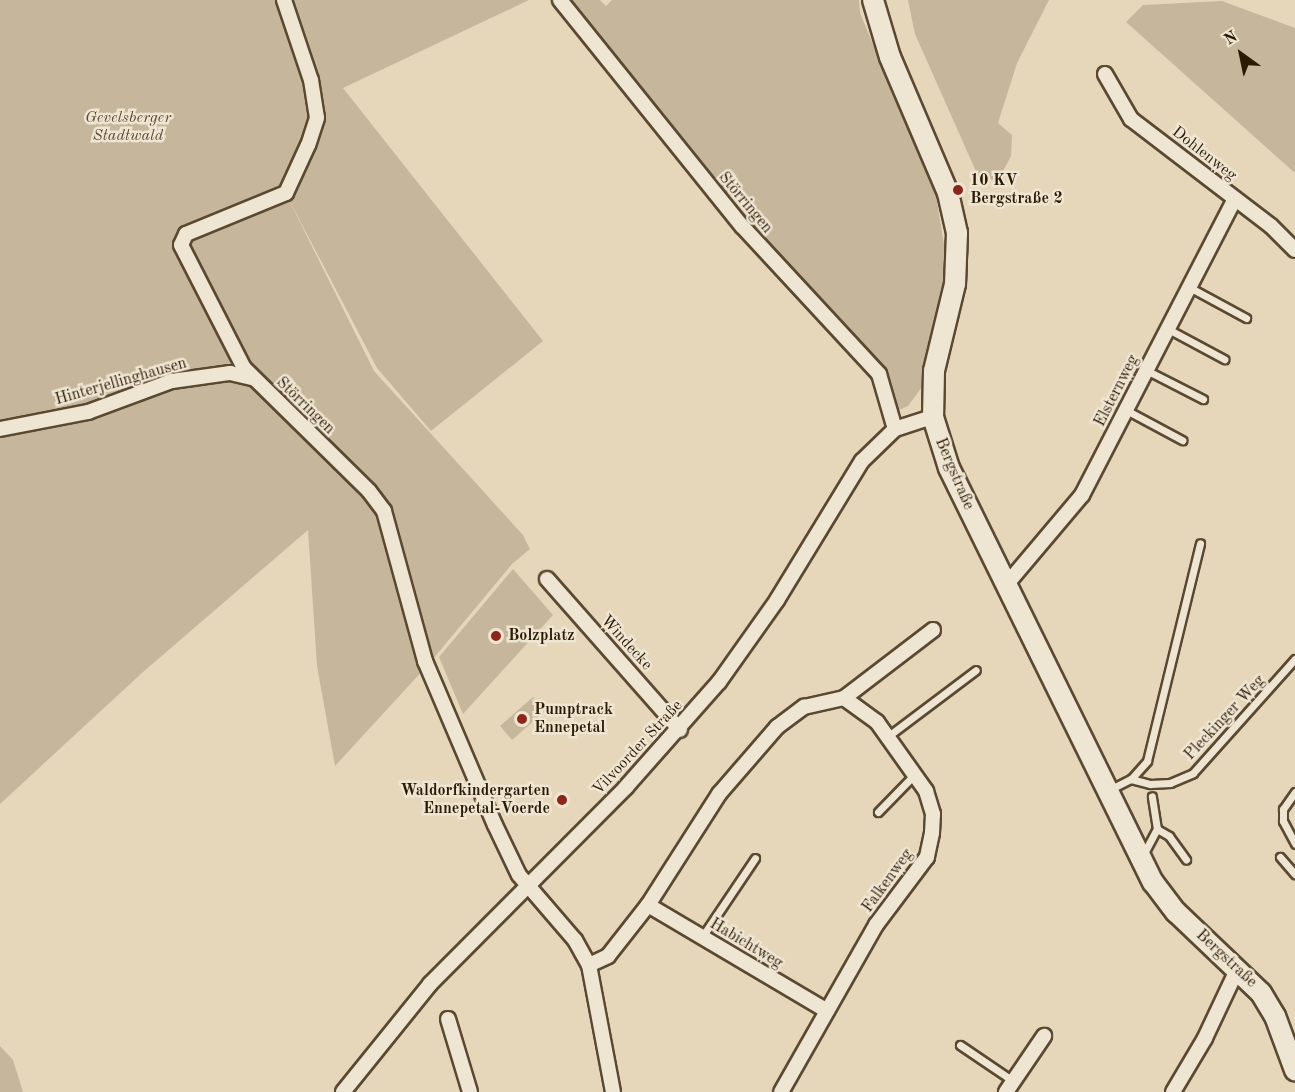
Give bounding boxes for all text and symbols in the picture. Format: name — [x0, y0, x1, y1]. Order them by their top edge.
north arrow — [1211, 24, 1271, 84]
text: N — [1222, 29, 1241, 49]
park label: Gevelsberger Stadtwald — [85, 108, 171, 146]
street label: Dohlenweg — [1168, 123, 1240, 185]
street label: Störringen — [714, 168, 776, 238]
place label: 10 KV Bergstraße 2 — [970, 171, 1063, 209]
marker: 10 KV Bergstraße 2 — [951, 183, 965, 197]
street label: Elsternweg — [1091, 352, 1143, 430]
street label: Hinterjellinghausen — [53, 354, 189, 410]
street label: Störringen — [272, 373, 338, 439]
street label: Bergstraße — [930, 435, 978, 513]
street label: Windecke — [596, 611, 656, 675]
place label: Bolzplatz — [508, 626, 575, 646]
marker: Bolzplatz — [489, 629, 503, 643]
street label: Pleckinger Weg — [1181, 671, 1269, 765]
street label: Vilvoorder Straße — [589, 696, 687, 800]
place label: Pumptrack Ennepetal — [534, 700, 613, 738]
marker: Pumptrack Ennepetal — [515, 712, 529, 726]
place label: Waldorfkindergarten Ennepetal-Voerde — [400, 781, 550, 819]
marker: Waldorfkindergarten Ennepetal-Voerde — [555, 793, 569, 807]
street label: Falkenweg — [858, 845, 918, 917]
street label: Habichtweg — [706, 915, 786, 973]
street label: Bergstraße — [1192, 926, 1260, 992]

